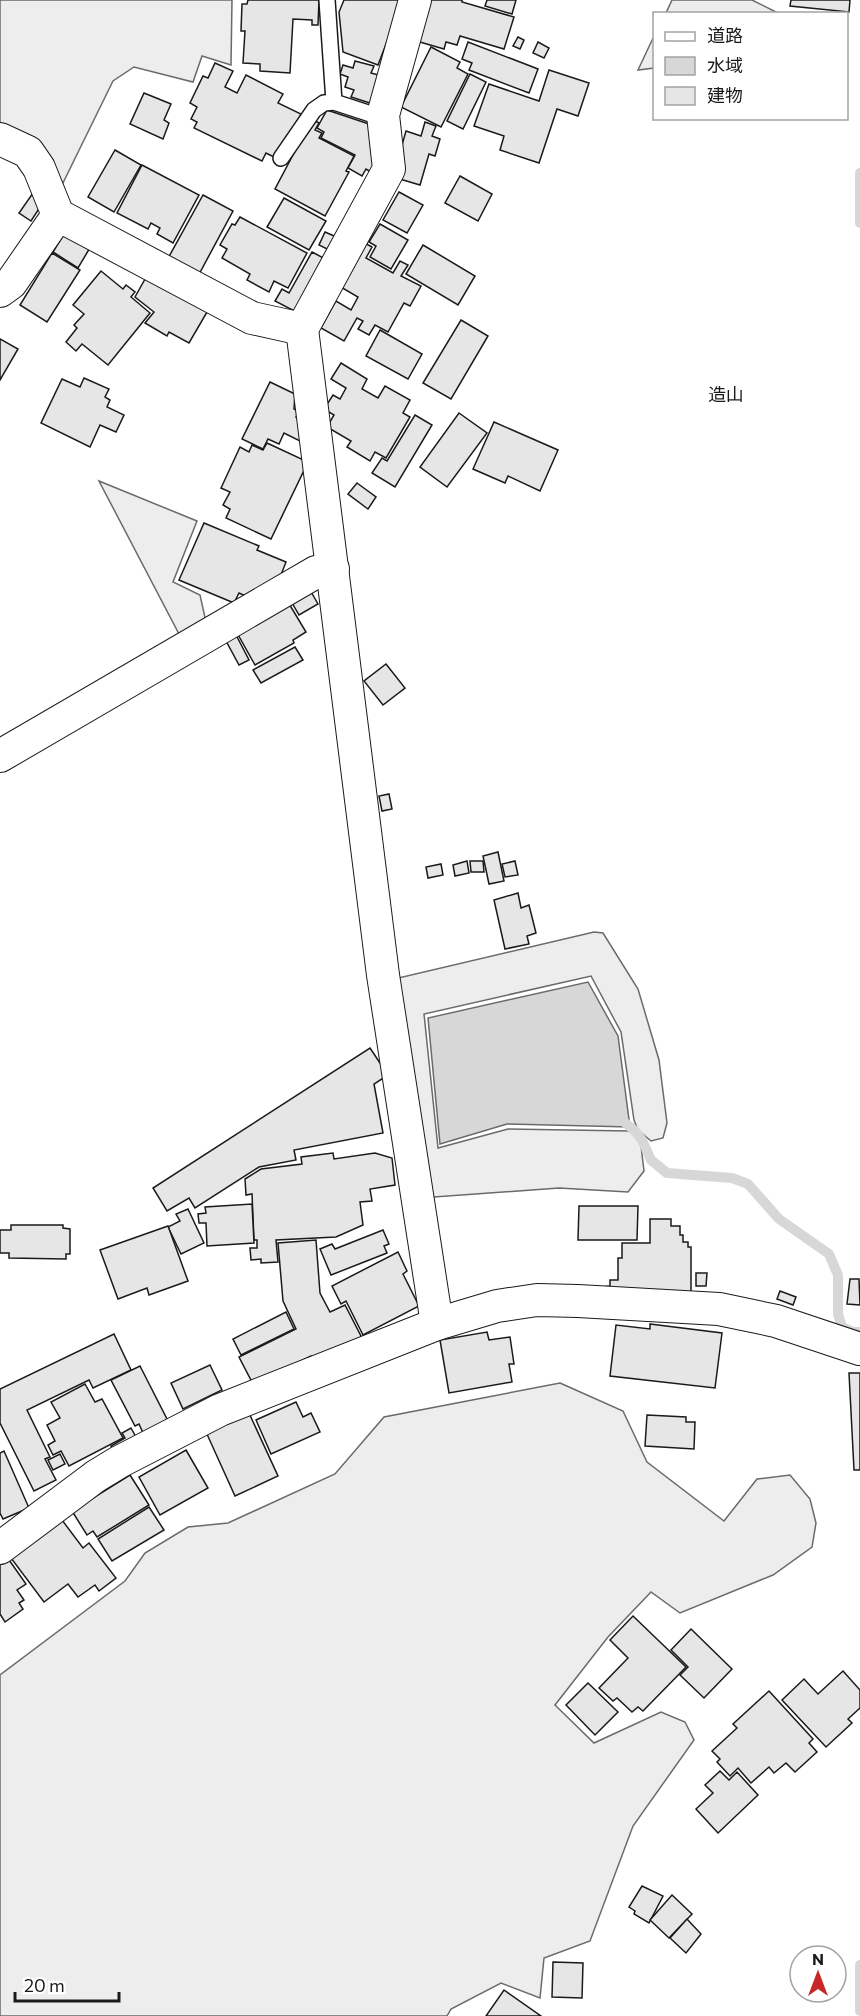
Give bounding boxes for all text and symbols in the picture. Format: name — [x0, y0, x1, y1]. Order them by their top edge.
legend — [653, 12, 848, 120]
text: 道路 — [707, 24, 743, 46]
text: 水域 — [707, 54, 743, 76]
text: 建物 — [707, 84, 743, 106]
district label: 造山 — [708, 383, 744, 405]
north arrow — [788, 1944, 848, 2004]
text: N — [812, 1949, 824, 1968]
scale bar — [15, 1965, 118, 2003]
text: 20 m — [24, 1974, 65, 1996]

